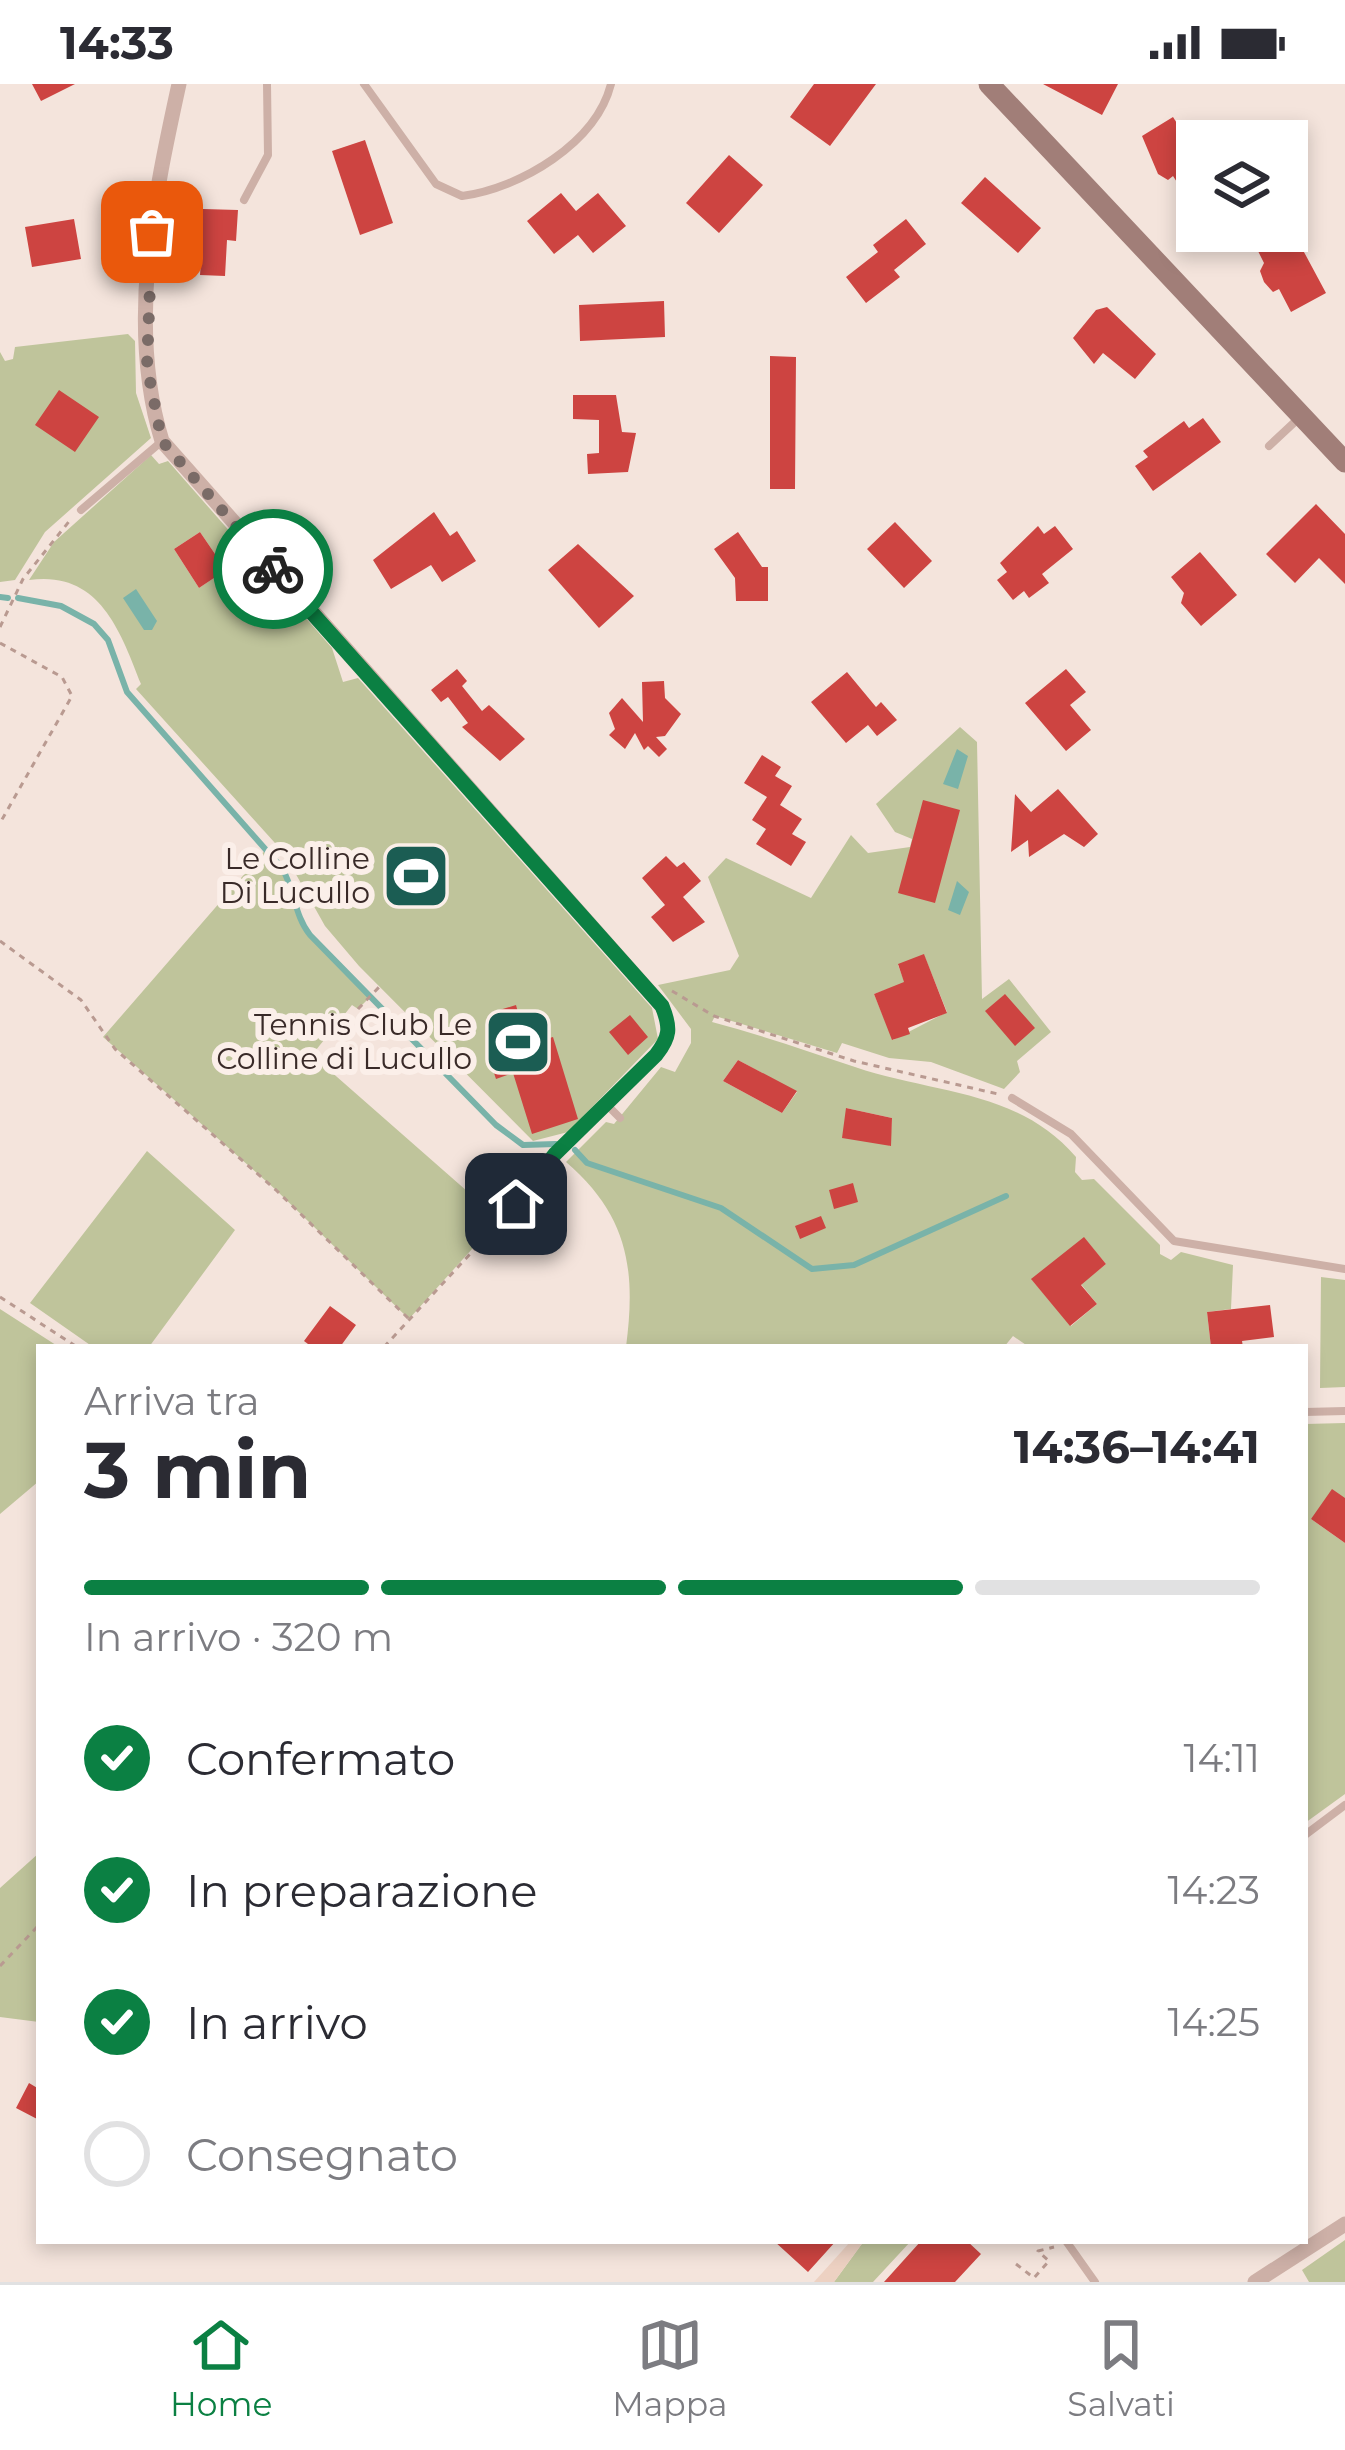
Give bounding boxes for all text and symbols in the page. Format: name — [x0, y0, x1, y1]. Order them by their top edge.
text: 14:33 — [60, 15, 174, 70]
map controls — [1176, 120, 1308, 252]
button: layers — [1176, 120, 1308, 252]
pin — [101, 181, 203, 283]
icon: bag — [119, 199, 185, 265]
courier — [213, 509, 333, 629]
icon: bike — [240, 536, 306, 602]
place label: Le Colline Di Lucullo — [220, 840, 370, 911]
sports icon: Le Colline Di Lucullo — [381, 841, 451, 911]
place label: Tennis Club Le Colline di Lucullo — [216, 1006, 472, 1077]
sports icon: Tennis Club Le Colline di Lucullo — [483, 1007, 553, 1077]
pin — [465, 1153, 567, 1255]
icon: home — [483, 1171, 549, 1237]
text: Arriva tra — [84, 1377, 260, 1425]
text: 14:36–14:41 — [1014, 1419, 1260, 1474]
text: 3 min — [84, 1422, 311, 1518]
text: In arrivo · 320 m — [84, 1613, 393, 1661]
icon: check — [84, 1725, 150, 1791]
text: Confermato — [186, 1731, 455, 1786]
text: 14:11 — [1183, 1734, 1260, 1782]
icon: check — [84, 1857, 150, 1923]
text: In preparazione — [186, 1863, 538, 1918]
text: 14:23 — [1167, 1866, 1260, 1914]
icon: check — [84, 1989, 150, 2055]
text: In arrivo — [186, 1995, 368, 2050]
text: 14:25 — [1167, 1998, 1260, 2046]
text: Consegnato — [186, 2127, 458, 2182]
tab: Home — [170, 2312, 272, 2424]
tab: Mappa — [612, 2312, 727, 2424]
tab: Salvati — [1067, 2312, 1175, 2424]

